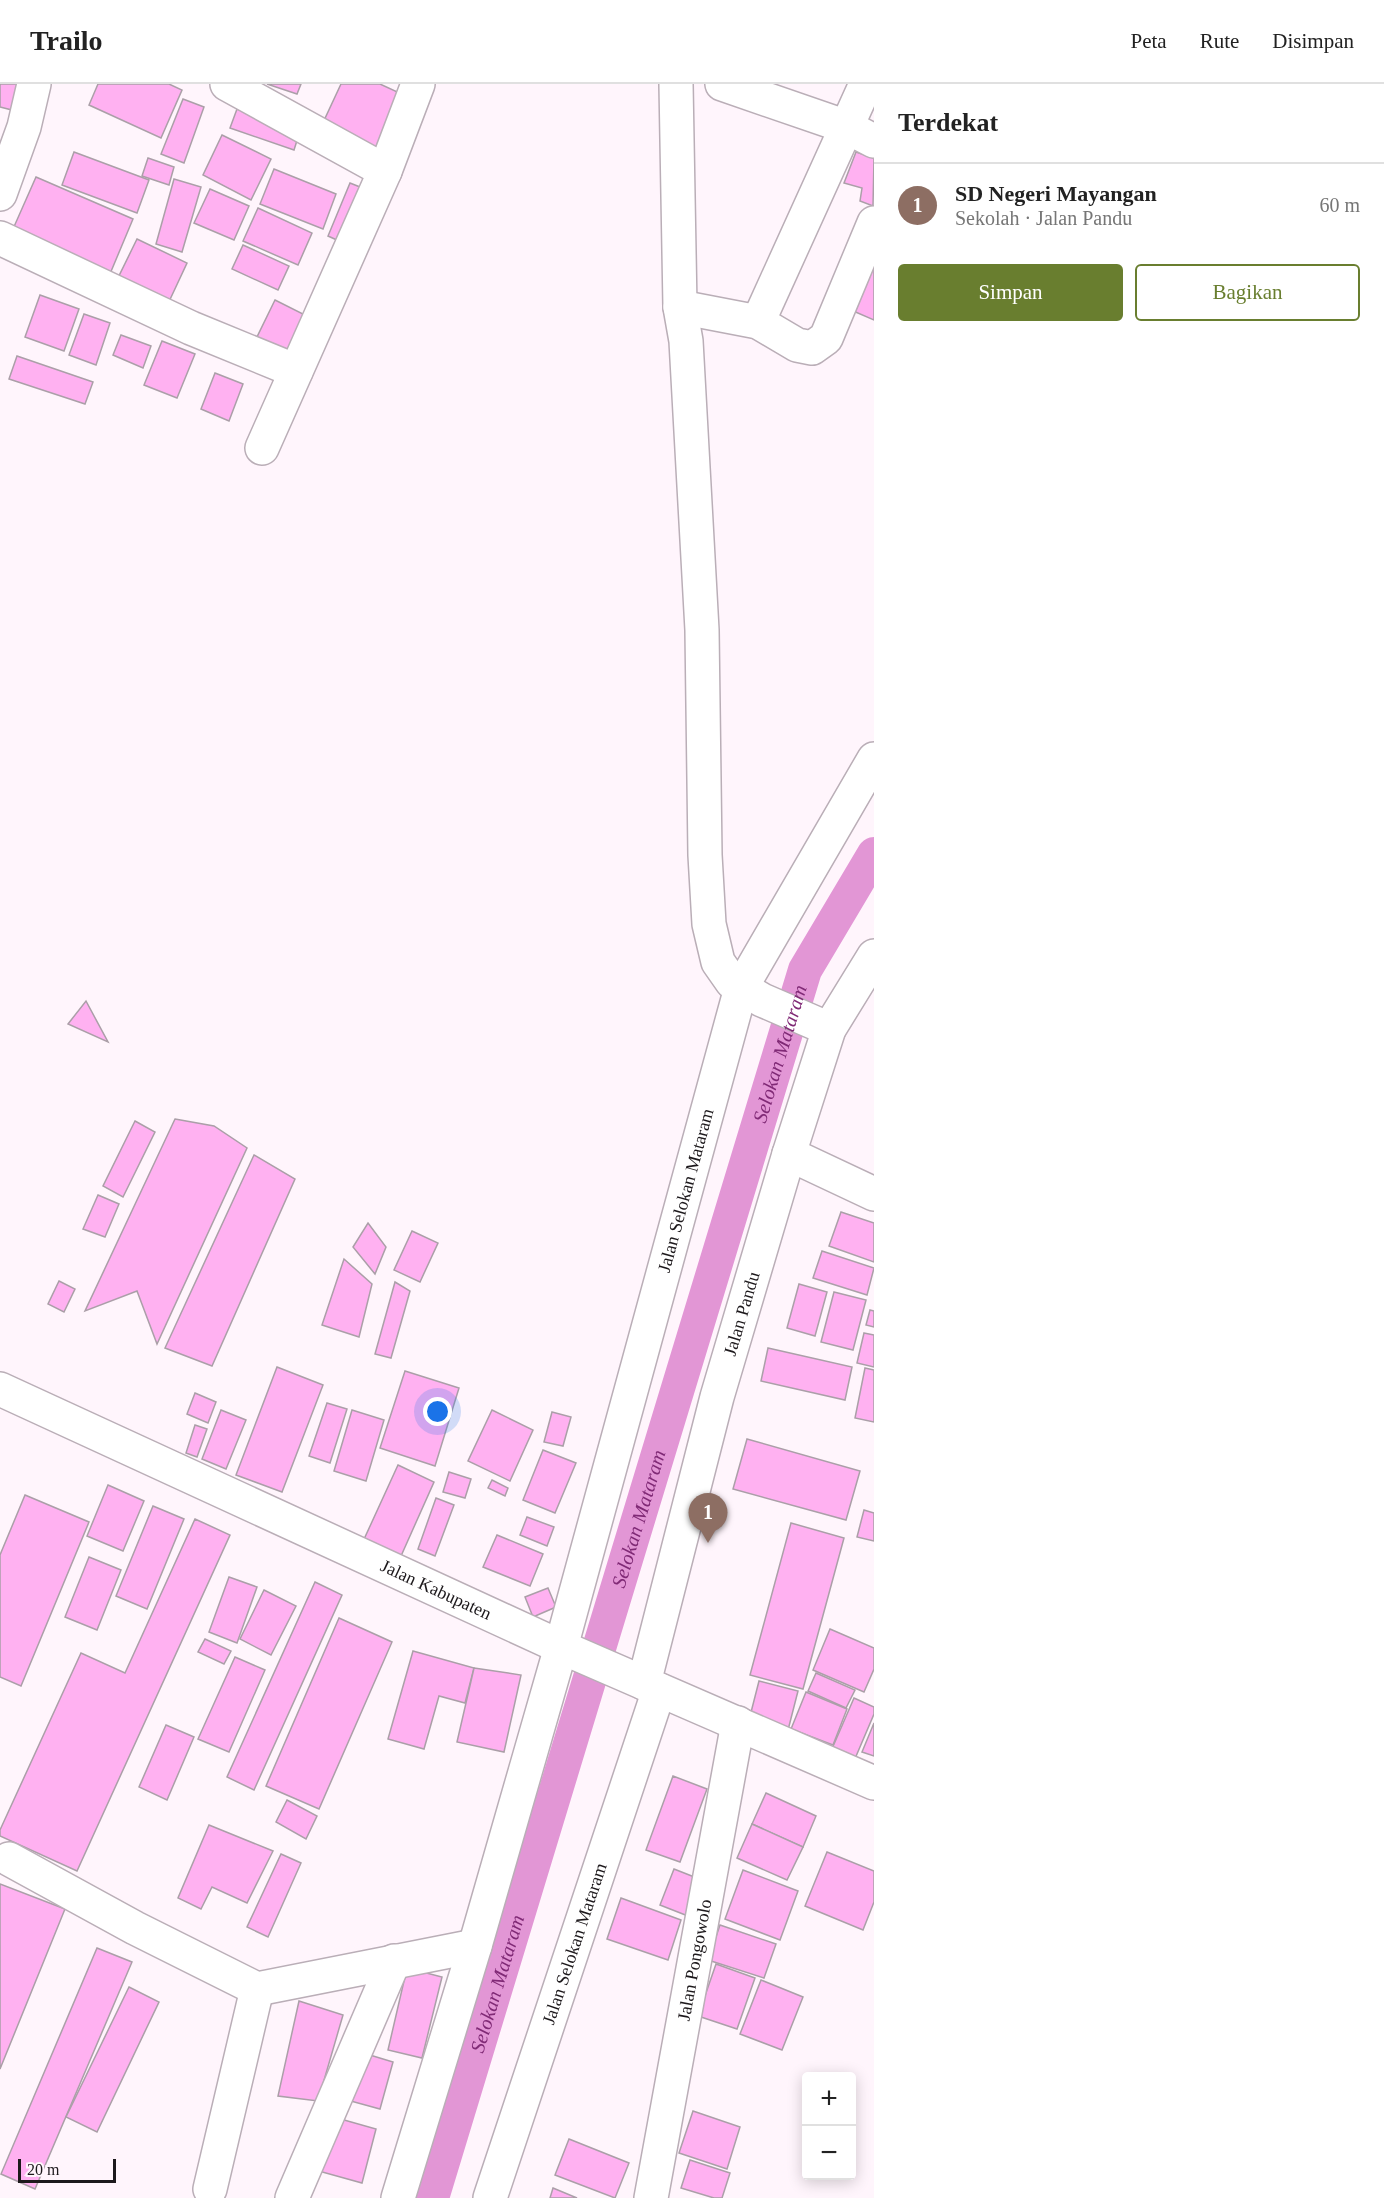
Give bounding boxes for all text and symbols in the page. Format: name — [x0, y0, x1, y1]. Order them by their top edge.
text: Trailo — [30, 25, 103, 56]
text: Peta — [1131, 29, 1167, 53]
text: Rute — [1200, 29, 1239, 53]
text: Disimpan — [1272, 29, 1354, 53]
text: Terdekat — [898, 108, 998, 137]
text: SD Negeri Mayangan — [955, 181, 1157, 206]
text: 1 — [913, 194, 923, 216]
text: 60 m — [1319, 194, 1360, 216]
text: Sekolah · Jalan Pandu — [955, 207, 1132, 229]
button: Simpan — [898, 264, 1123, 321]
button: Bagikan — [1135, 264, 1360, 321]
water label: Selokan Mataram — [748, 982, 811, 1125]
street label: Jalan Selokan Mataram — [654, 1106, 718, 1275]
street label: Jalan Pandu — [720, 1269, 764, 1358]
your location — [423, 1397, 452, 1426]
water label: Selokan Mataram — [607, 1447, 670, 1590]
pin: 1 — [688, 1494, 728, 1543]
street label: Jalan Kabupaten — [378, 1555, 495, 1624]
street label: Jalan Selokan Mataram — [538, 1860, 611, 2027]
street label: Jalan Pongowolo — [674, 1897, 716, 2023]
water label: Selokan Mataram — [466, 1912, 528, 2055]
map controls — [802, 2072, 856, 2180]
button: + — [802, 2072, 856, 2126]
button: − — [802, 2126, 856, 2180]
scale bar — [18, 2156, 116, 2184]
text: 20 m — [27, 2161, 59, 2178]

